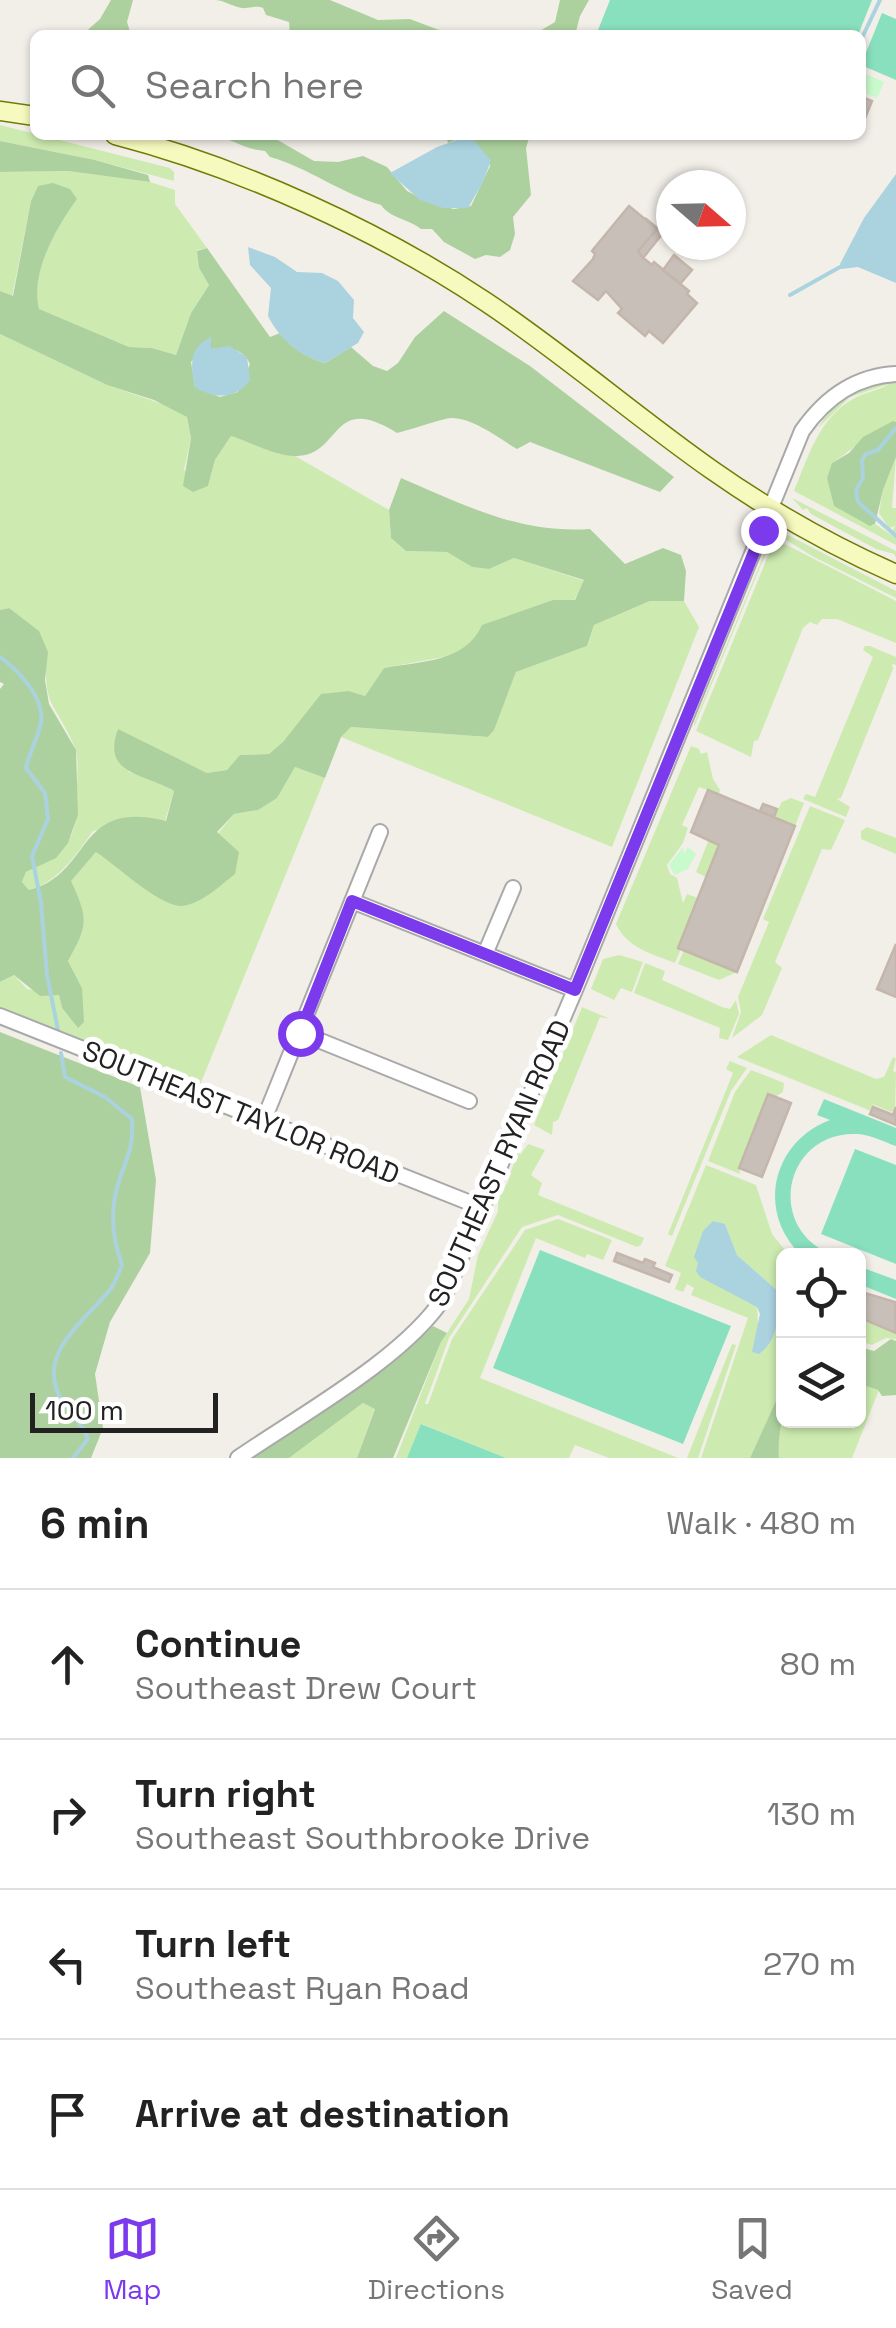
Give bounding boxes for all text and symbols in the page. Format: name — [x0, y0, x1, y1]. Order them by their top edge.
search box — [30, 30, 866, 140]
icon: search — [65, 58, 120, 113]
text: Search here — [145, 61, 364, 109]
north arrow — [656, 170, 746, 260]
route end — [741, 508, 787, 554]
route start — [278, 1011, 324, 1057]
street label: SOUTHEAST RYAN ROAD — [420, 1014, 578, 1312]
street label: SOUTHEAST TAYLOR ROAD — [77, 1032, 405, 1192]
map controls — [776, 1248, 866, 1428]
button: locate — [776, 1248, 866, 1338]
button: layers — [776, 1338, 866, 1428]
scale bar — [30, 1388, 218, 1432]
text: 100 m — [45, 1392, 124, 1428]
text: 6 min — [40, 1497, 150, 1550]
text: Walk · 480 m — [666, 1503, 856, 1543]
text: Continue — [135, 1620, 301, 1668]
icon: ahead — [40, 1637, 95, 1692]
text: 80 m — [780, 1644, 856, 1684]
text: Southeast Drew Court — [135, 1668, 477, 1708]
text: Turn right — [135, 1770, 316, 1818]
icon: right — [40, 1787, 95, 1842]
text: 130 m — [767, 1794, 856, 1834]
text: Southeast Southbrooke Drive — [135, 1818, 590, 1858]
text: Turn left — [135, 1920, 291, 1968]
icon: left — [40, 1937, 95, 1992]
text: 270 m — [763, 1944, 856, 1984]
text: Southeast Ryan Road — [135, 1968, 470, 2008]
icon: arrive — [40, 2087, 95, 2142]
text: Arrive at destination — [135, 2090, 510, 2138]
tab: Map — [103, 2211, 161, 2307]
tab: Directions — [368, 2211, 505, 2307]
tab: Saved — [711, 2211, 793, 2307]

